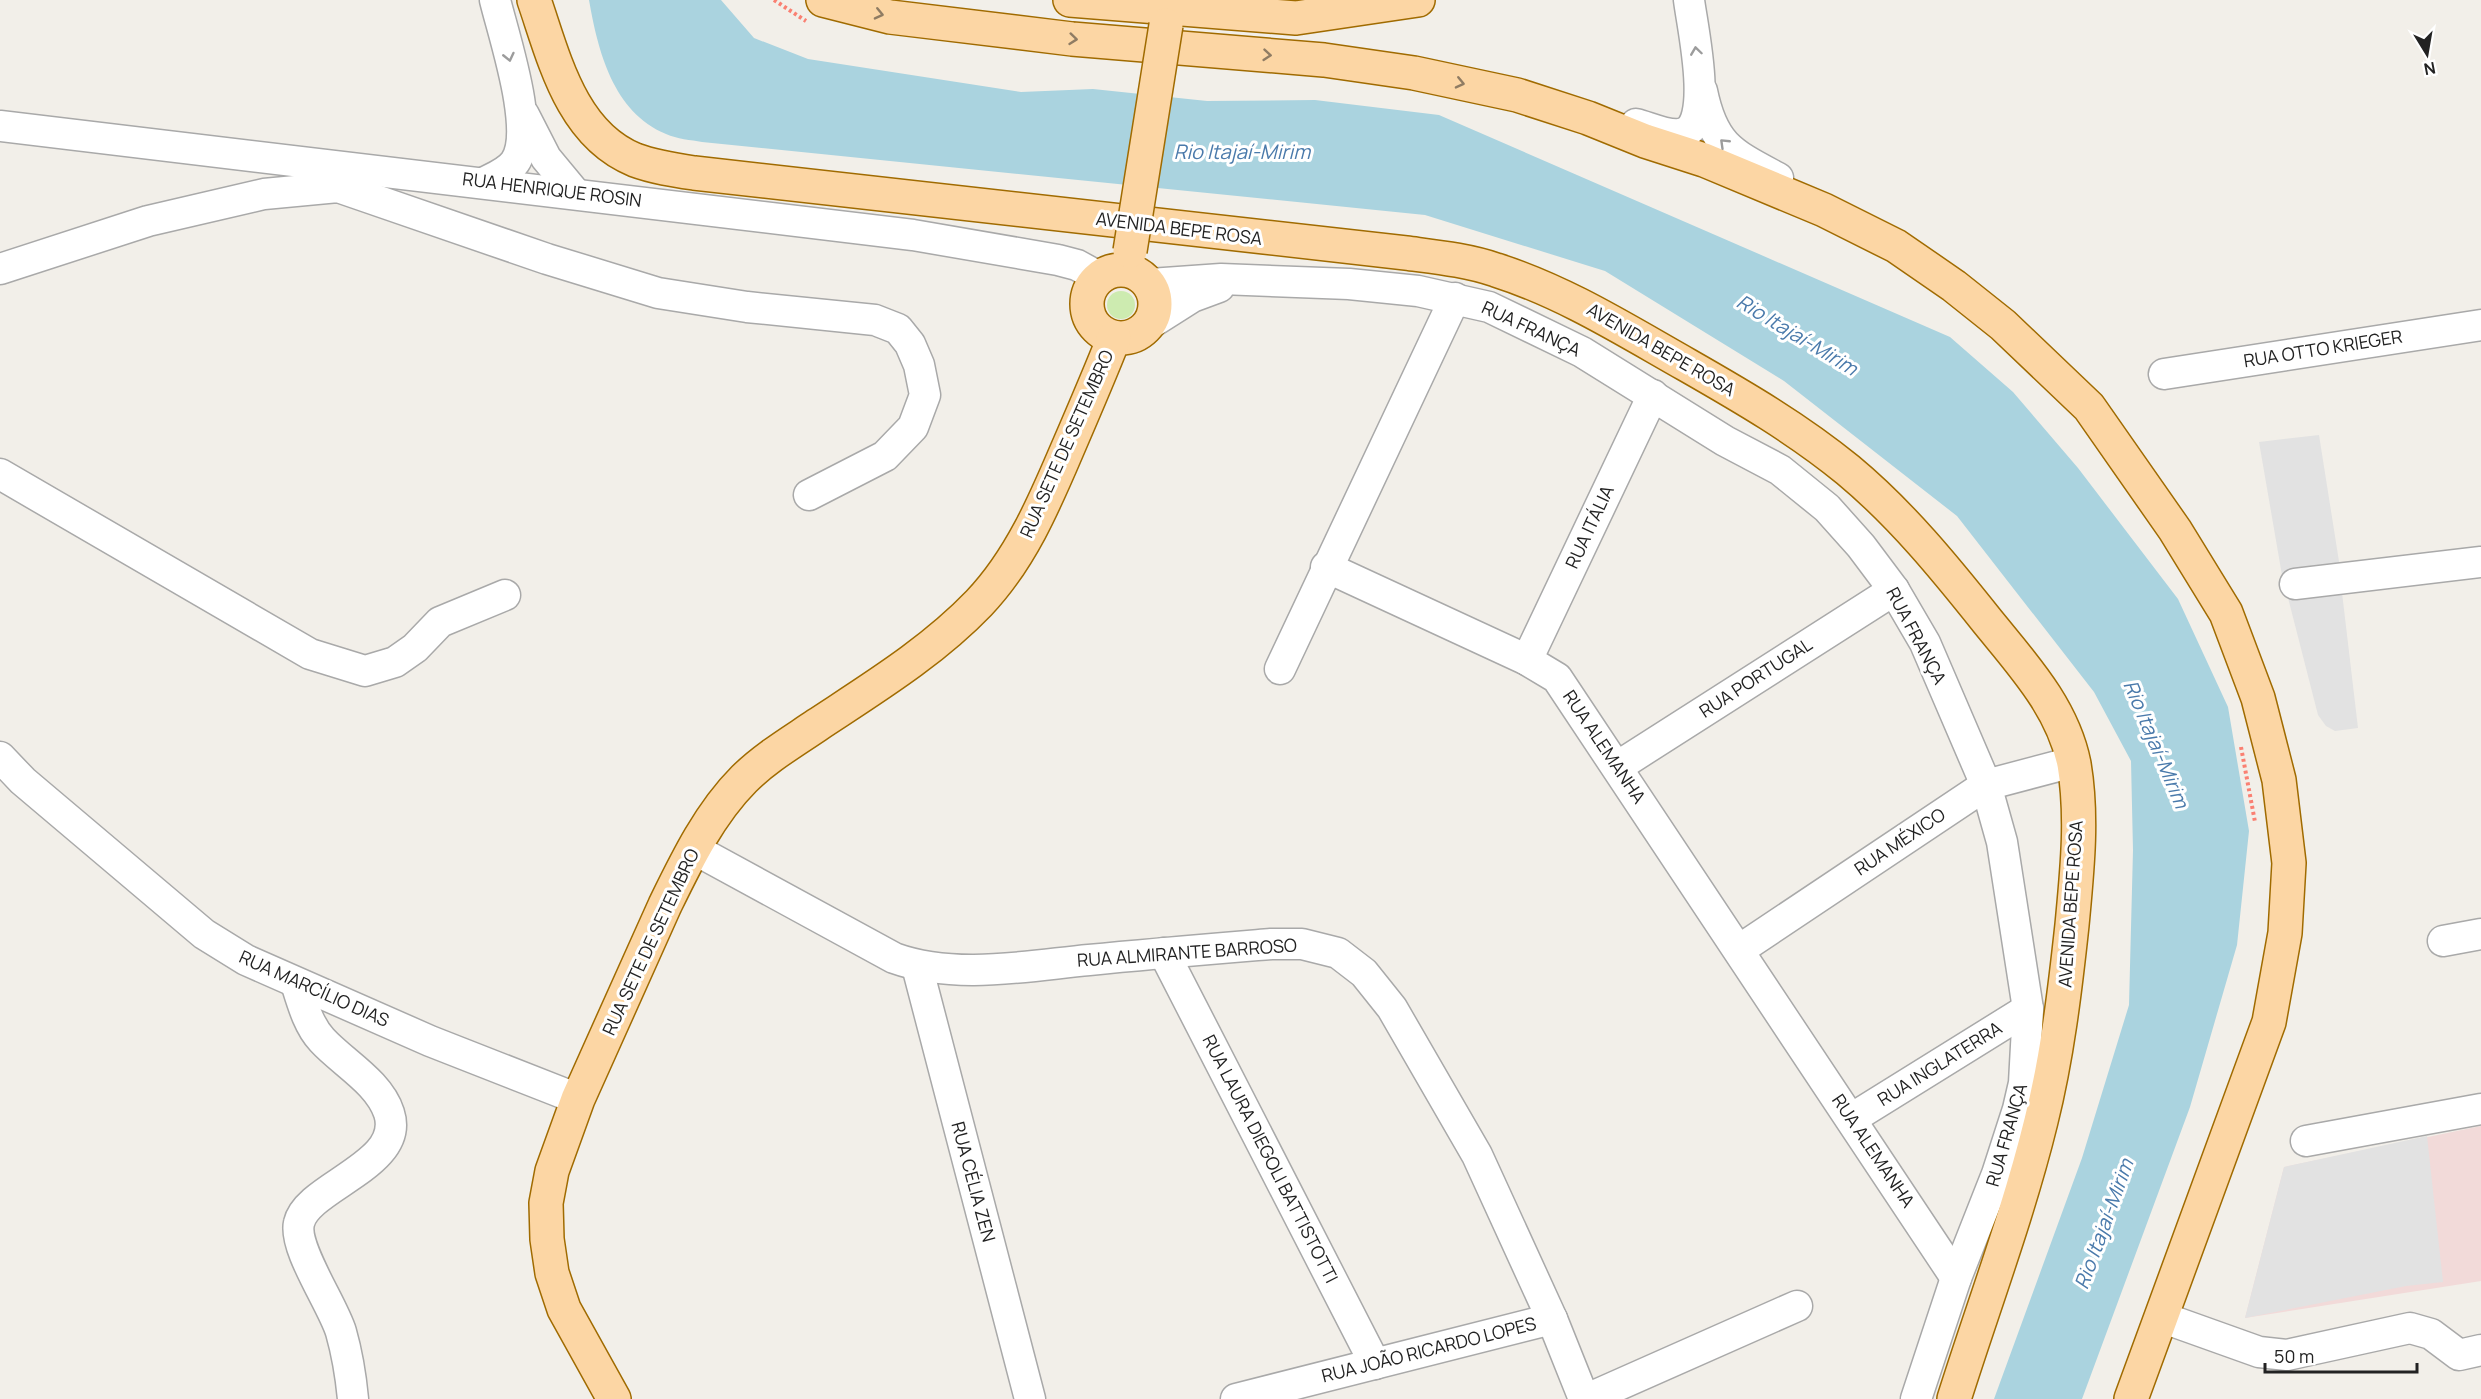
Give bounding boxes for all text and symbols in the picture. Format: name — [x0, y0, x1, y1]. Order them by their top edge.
one-way arrow — [874, 7, 884, 20]
north arrow — [2397, 24, 2457, 84]
one-way arrow — [1068, 32, 1077, 45]
one-way arrow — [1690, 46, 1702, 55]
one-way arrow — [1263, 49, 1272, 62]
one-way arrow — [501, 52, 514, 62]
text: N — [2422, 57, 2438, 81]
one-way arrow — [1455, 76, 1465, 89]
water label: Rio Itajaí-Mirim — [1174, 138, 1312, 165]
one-way arrow — [1721, 139, 1731, 150]
street label: RUA HENRIQUE ROSIN — [461, 166, 643, 212]
street label: AVENIDA BEPE ROSA — [1095, 206, 1264, 250]
water label: Rio Itajaí-Mirim — [1732, 288, 1864, 382]
street label: RUA FRANÇA — [1478, 295, 1585, 362]
street label: AVENIDA BEPE ROSA — [1583, 297, 1741, 402]
street label: RUA OTTO KRIEGER — [2242, 324, 2404, 372]
street label: RUA SETE DE SETEMBRO — [1014, 346, 1118, 541]
street label: RUA ITÁLIA — [1559, 481, 1619, 572]
street label: RUA FRANÇA — [1881, 583, 1953, 689]
street label: RUA PORTUGAL — [1694, 632, 1817, 723]
water label: Rio Itajaí-Mirim — [2117, 676, 2196, 814]
street label: RUA ALEMANHA — [1558, 685, 1652, 808]
street label: RUA MÉXICO — [1849, 802, 1950, 880]
street label: AVENIDA BEPE ROSA — [2052, 819, 2088, 988]
street label: RUA SETE DE SETEMBRO — [596, 844, 704, 1039]
street label: RUA ALMIRANTE BARROSO — [1076, 932, 1298, 972]
street label: RUA MARCÍLIO DIAS — [236, 944, 393, 1032]
street label: RUA INGLATERRA — [1873, 1015, 2007, 1111]
street label: RUA LAURA DIEGOLI BATTISTOTTI — [1198, 1030, 1344, 1287]
street label: RUA FRANÇA — [1980, 1080, 2032, 1189]
street label: RUA ALEMANHA — [1827, 1089, 1921, 1212]
street label: RUA CÉLIA ZEN — [946, 1119, 1002, 1245]
water label: Rio Itajaí-Mirim — [2068, 1153, 2140, 1293]
street label: RUA JOÃO RICARDO LOPES — [1319, 1311, 1539, 1387]
scale bar — [2265, 1336, 2416, 1374]
text: 50 m — [2274, 1344, 2314, 1368]

